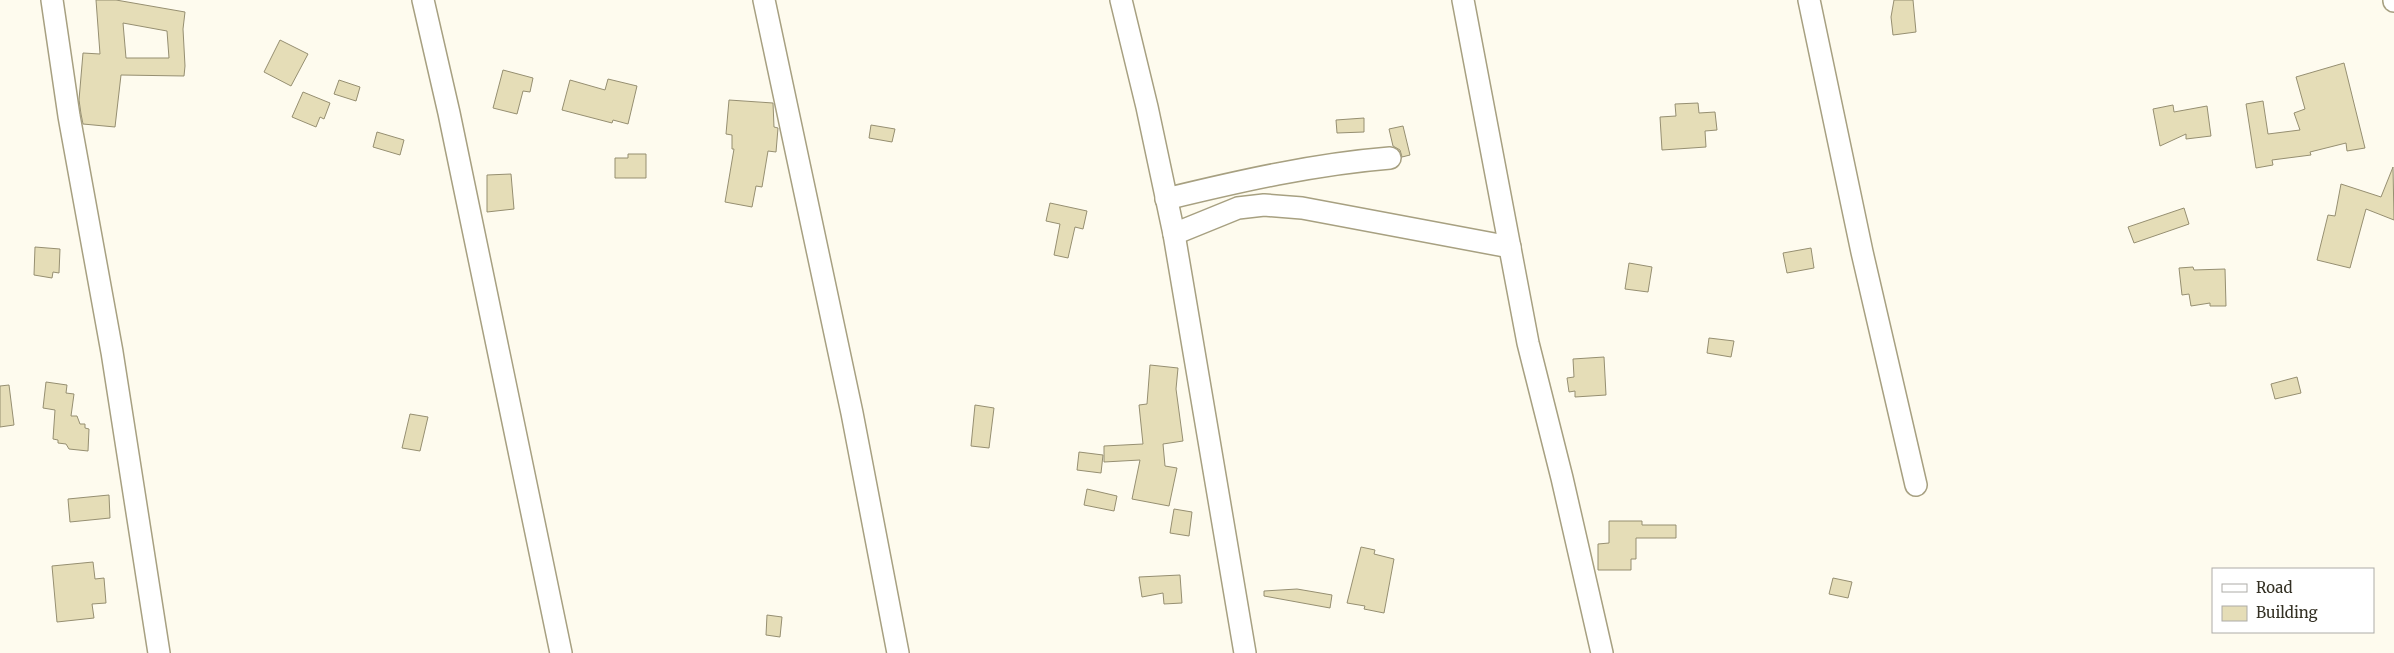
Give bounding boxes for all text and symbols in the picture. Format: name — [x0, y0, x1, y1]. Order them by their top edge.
legend — [2212, 568, 2374, 633]
text: Road — [2256, 578, 2292, 597]
text: Building — [2256, 603, 2318, 622]

